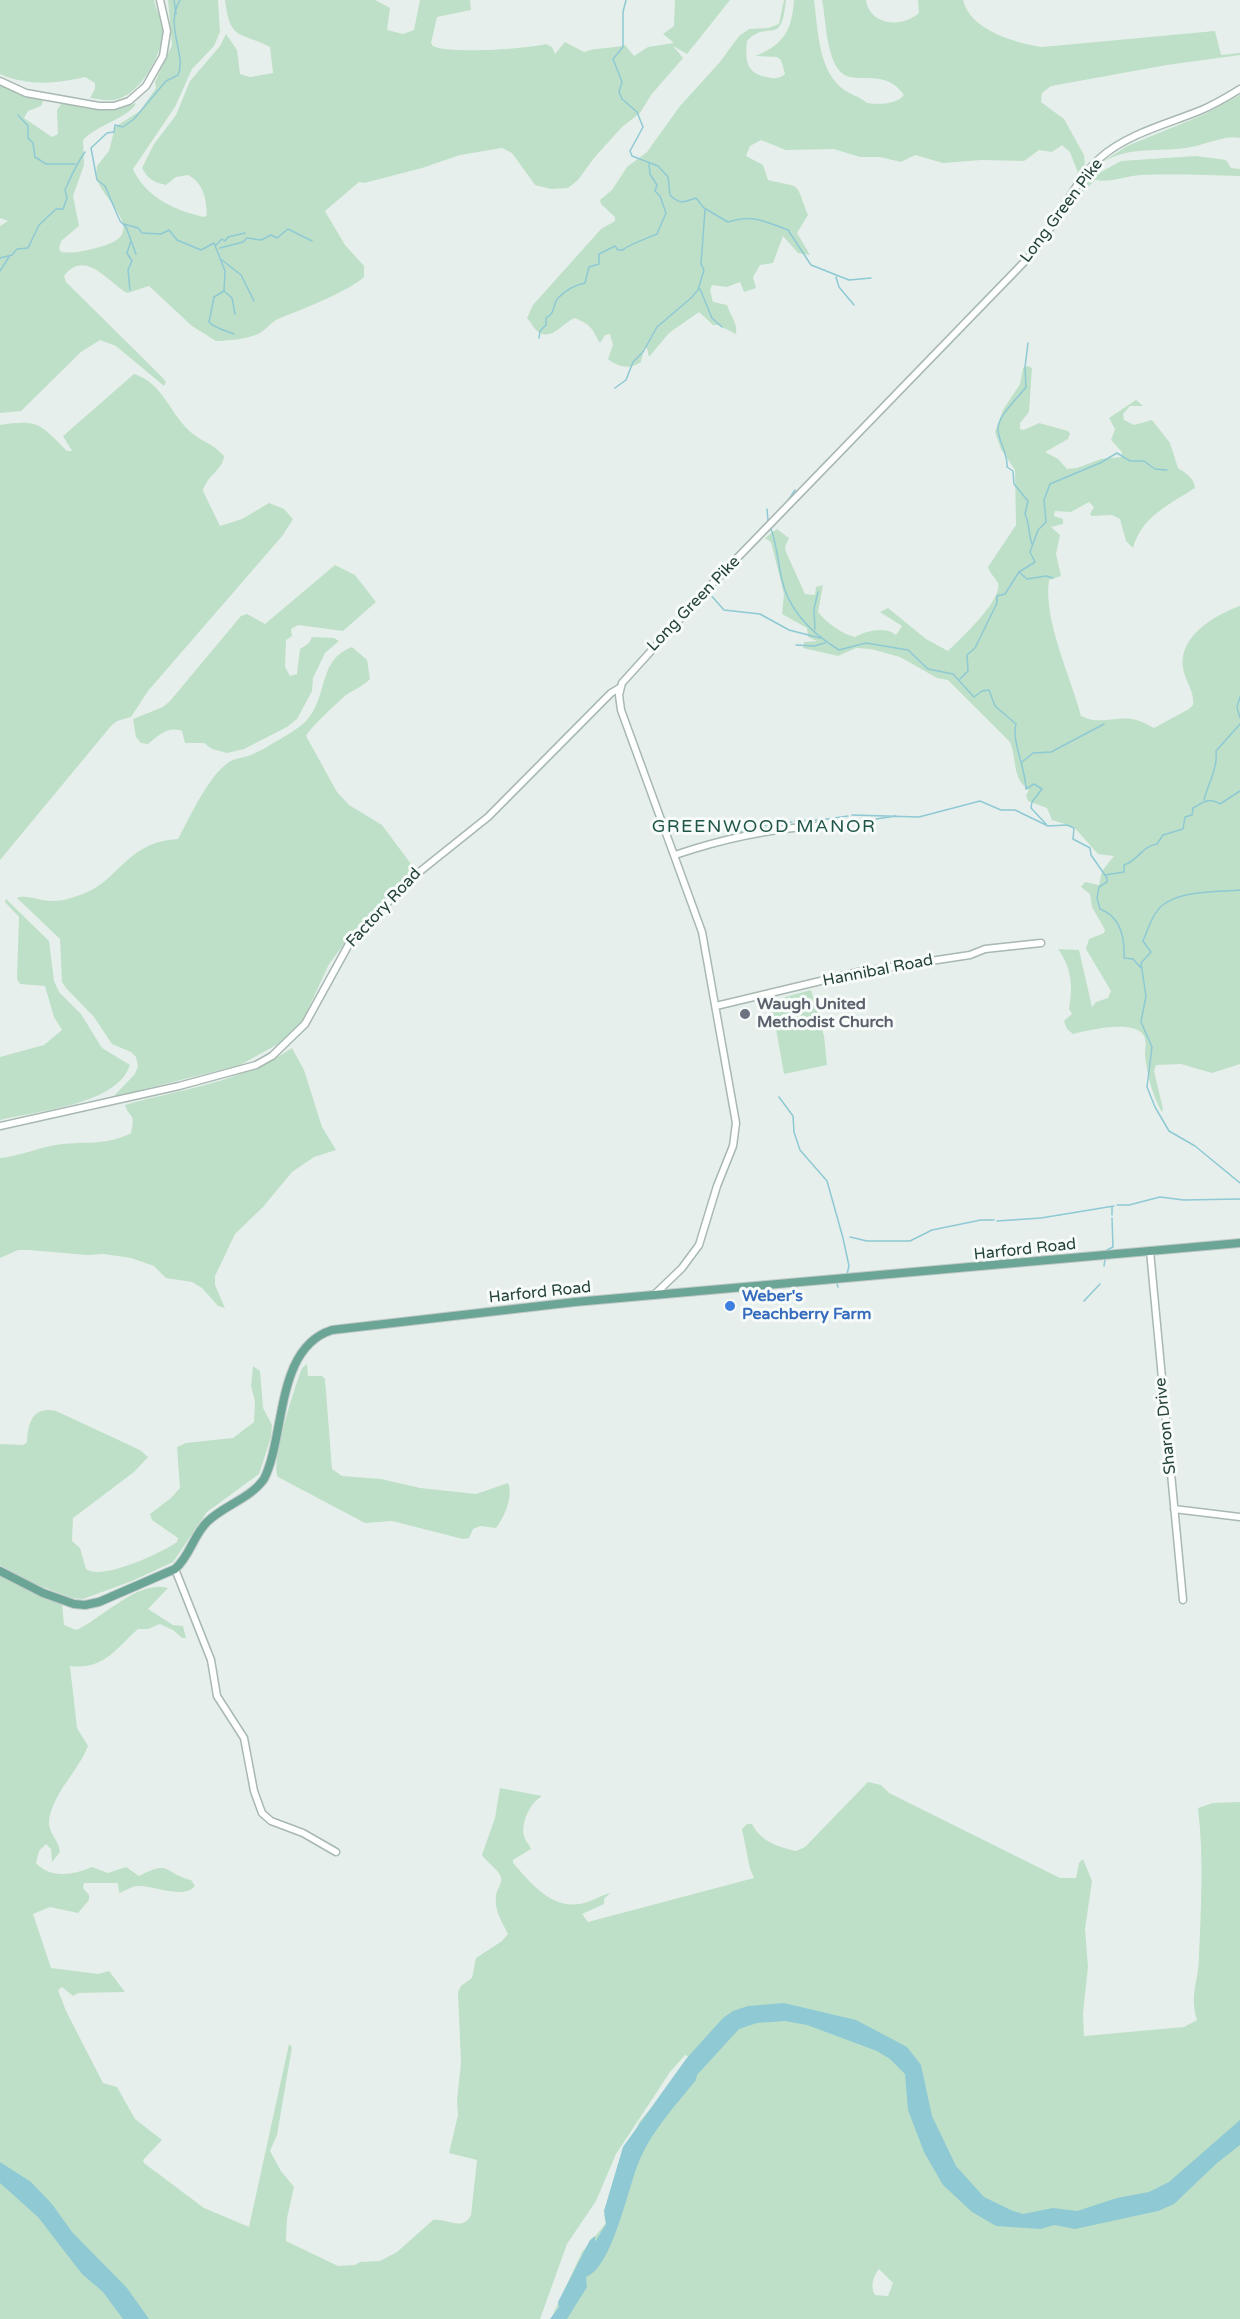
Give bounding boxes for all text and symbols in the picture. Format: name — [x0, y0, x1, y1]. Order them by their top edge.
street label: Long Green Pike — [1017, 155, 1107, 267]
street label: Long Green Pike — [644, 552, 744, 656]
district label: GREENWOOD MANOR — [652, 816, 876, 838]
street label: Factory Road — [343, 865, 425, 951]
street label: Hannibal Road — [821, 951, 935, 991]
place label: Waugh United Methodist Church — [757, 995, 894, 1033]
marker: Waugh United Methodist Church — [738, 1007, 752, 1021]
street label: Harford Road — [973, 1235, 1077, 1265]
street label: Harford Road — [488, 1278, 592, 1308]
place label: Weber's Peachberry Farm — [742, 1287, 871, 1325]
marker: Weber's Peachberry Farm — [723, 1299, 737, 1313]
street label: Sharon Drive — [1151, 1377, 1181, 1475]

